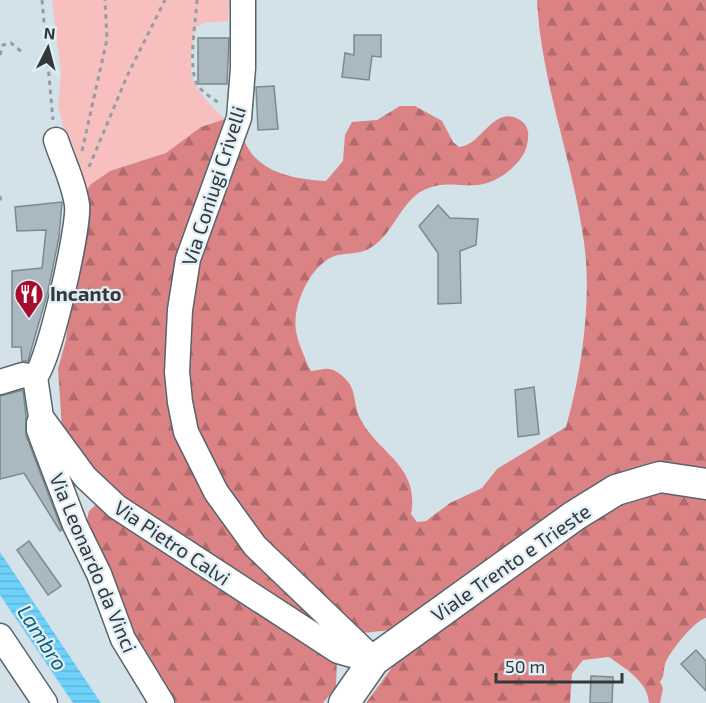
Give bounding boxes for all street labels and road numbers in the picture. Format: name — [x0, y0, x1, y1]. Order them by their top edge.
street label: Via Coniugi Crivelli — [176, 103, 250, 269]
street label: Via Leonardo da Vinci — [45, 469, 143, 656]
street label: Via Pietro Calvi — [110, 495, 235, 590]
street label: Viale Trento e Trieste — [426, 498, 595, 626]

